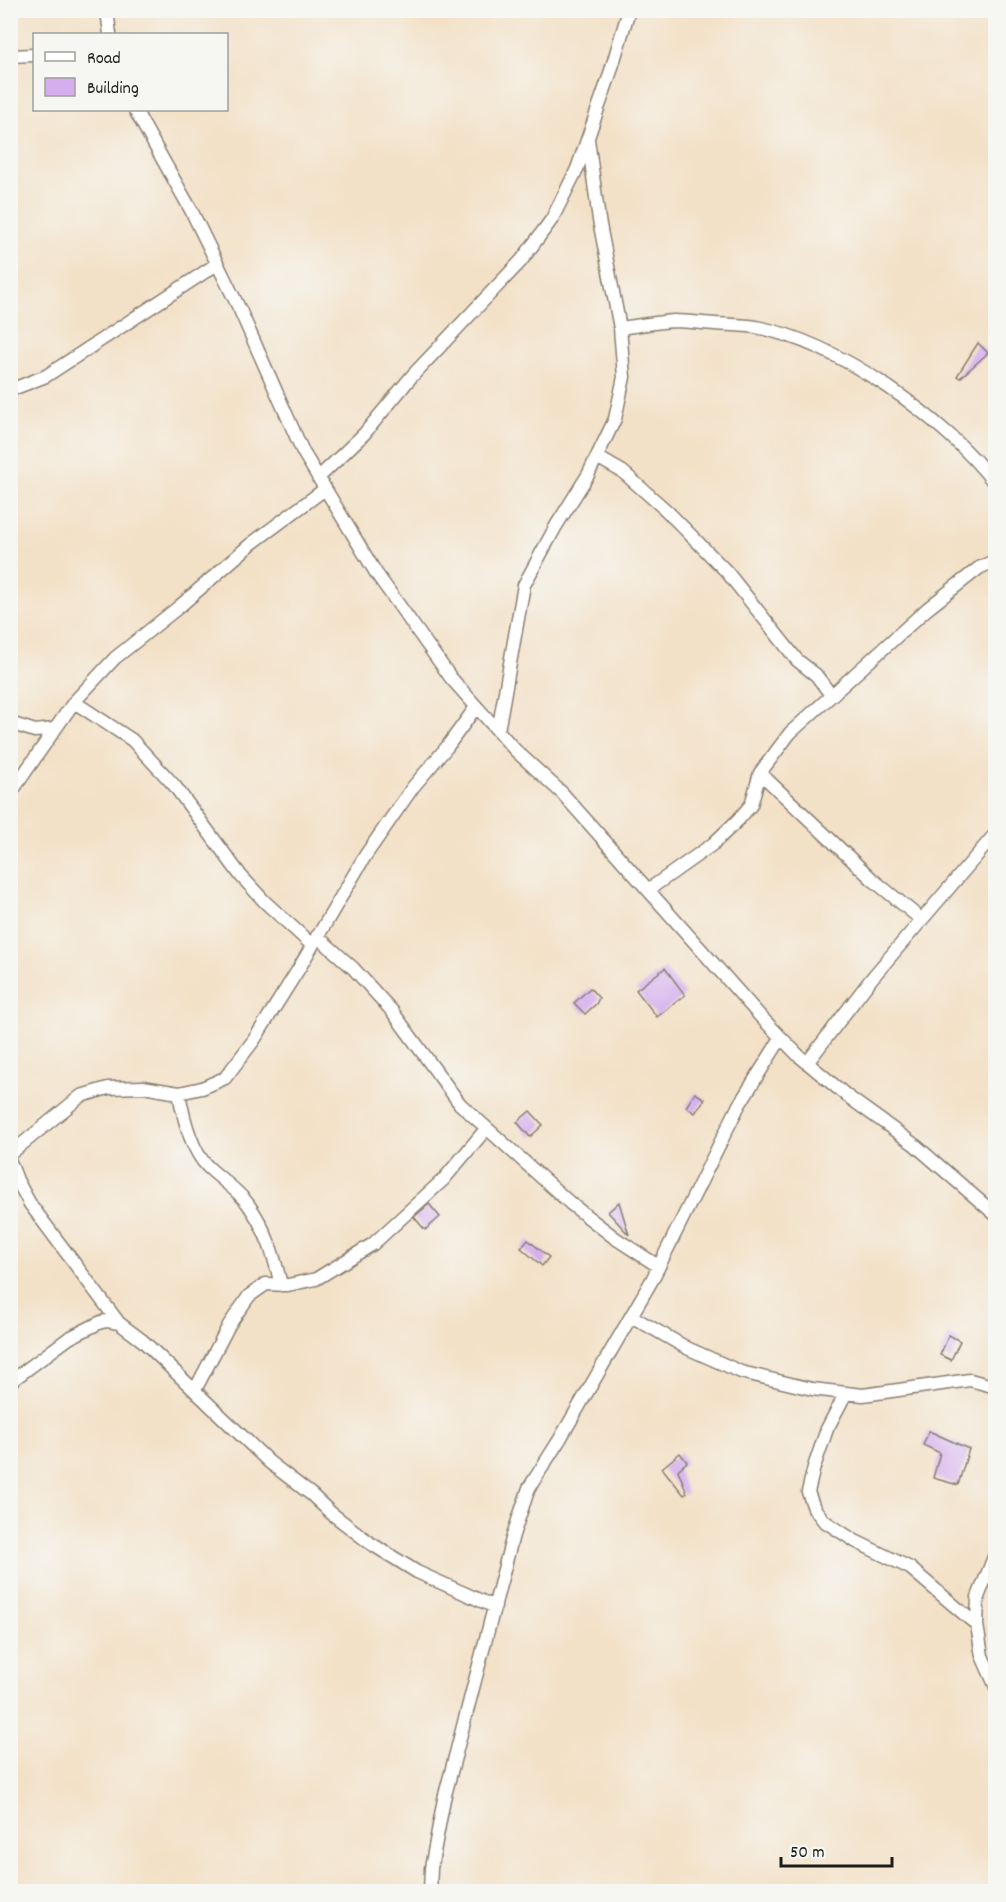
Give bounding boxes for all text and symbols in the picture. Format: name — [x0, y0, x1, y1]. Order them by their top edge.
legend — [33, 33, 228, 111]
text: Road — [87, 47, 121, 72]
text: Building — [87, 77, 139, 102]
scale bar — [781, 1830, 892, 1868]
text: 50 m — [790, 1841, 825, 1866]

